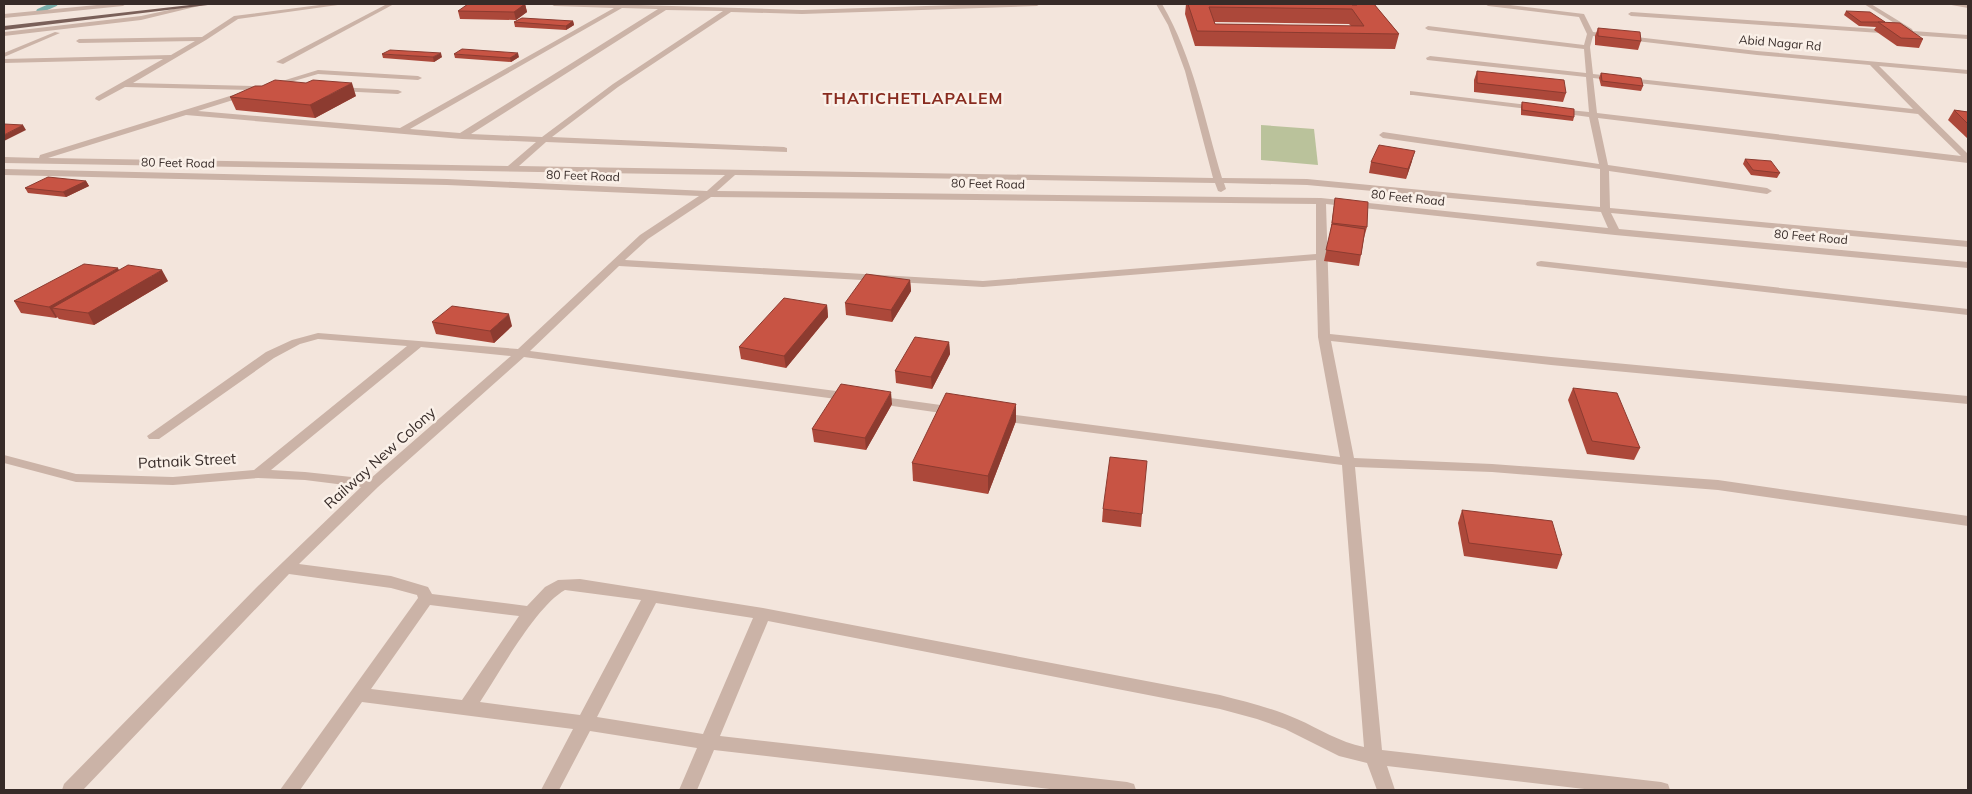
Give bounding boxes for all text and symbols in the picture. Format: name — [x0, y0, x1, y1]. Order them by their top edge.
street label: Abid Nagar Rd — [1738, 31, 1822, 54]
district label: THATICHETLAPALEM — [823, 88, 1003, 108]
street label: 80 Feet Road — [141, 154, 215, 171]
street label: 80 Feet Road — [546, 167, 620, 184]
street label: 80 Feet Road — [951, 175, 1025, 192]
street label: 80 Feet Road — [1371, 186, 1446, 209]
street label: 80 Feet Road — [1774, 226, 1848, 247]
street label: Railway New Colony — [320, 403, 439, 513]
street label: Patnaik Street — [137, 448, 236, 473]

